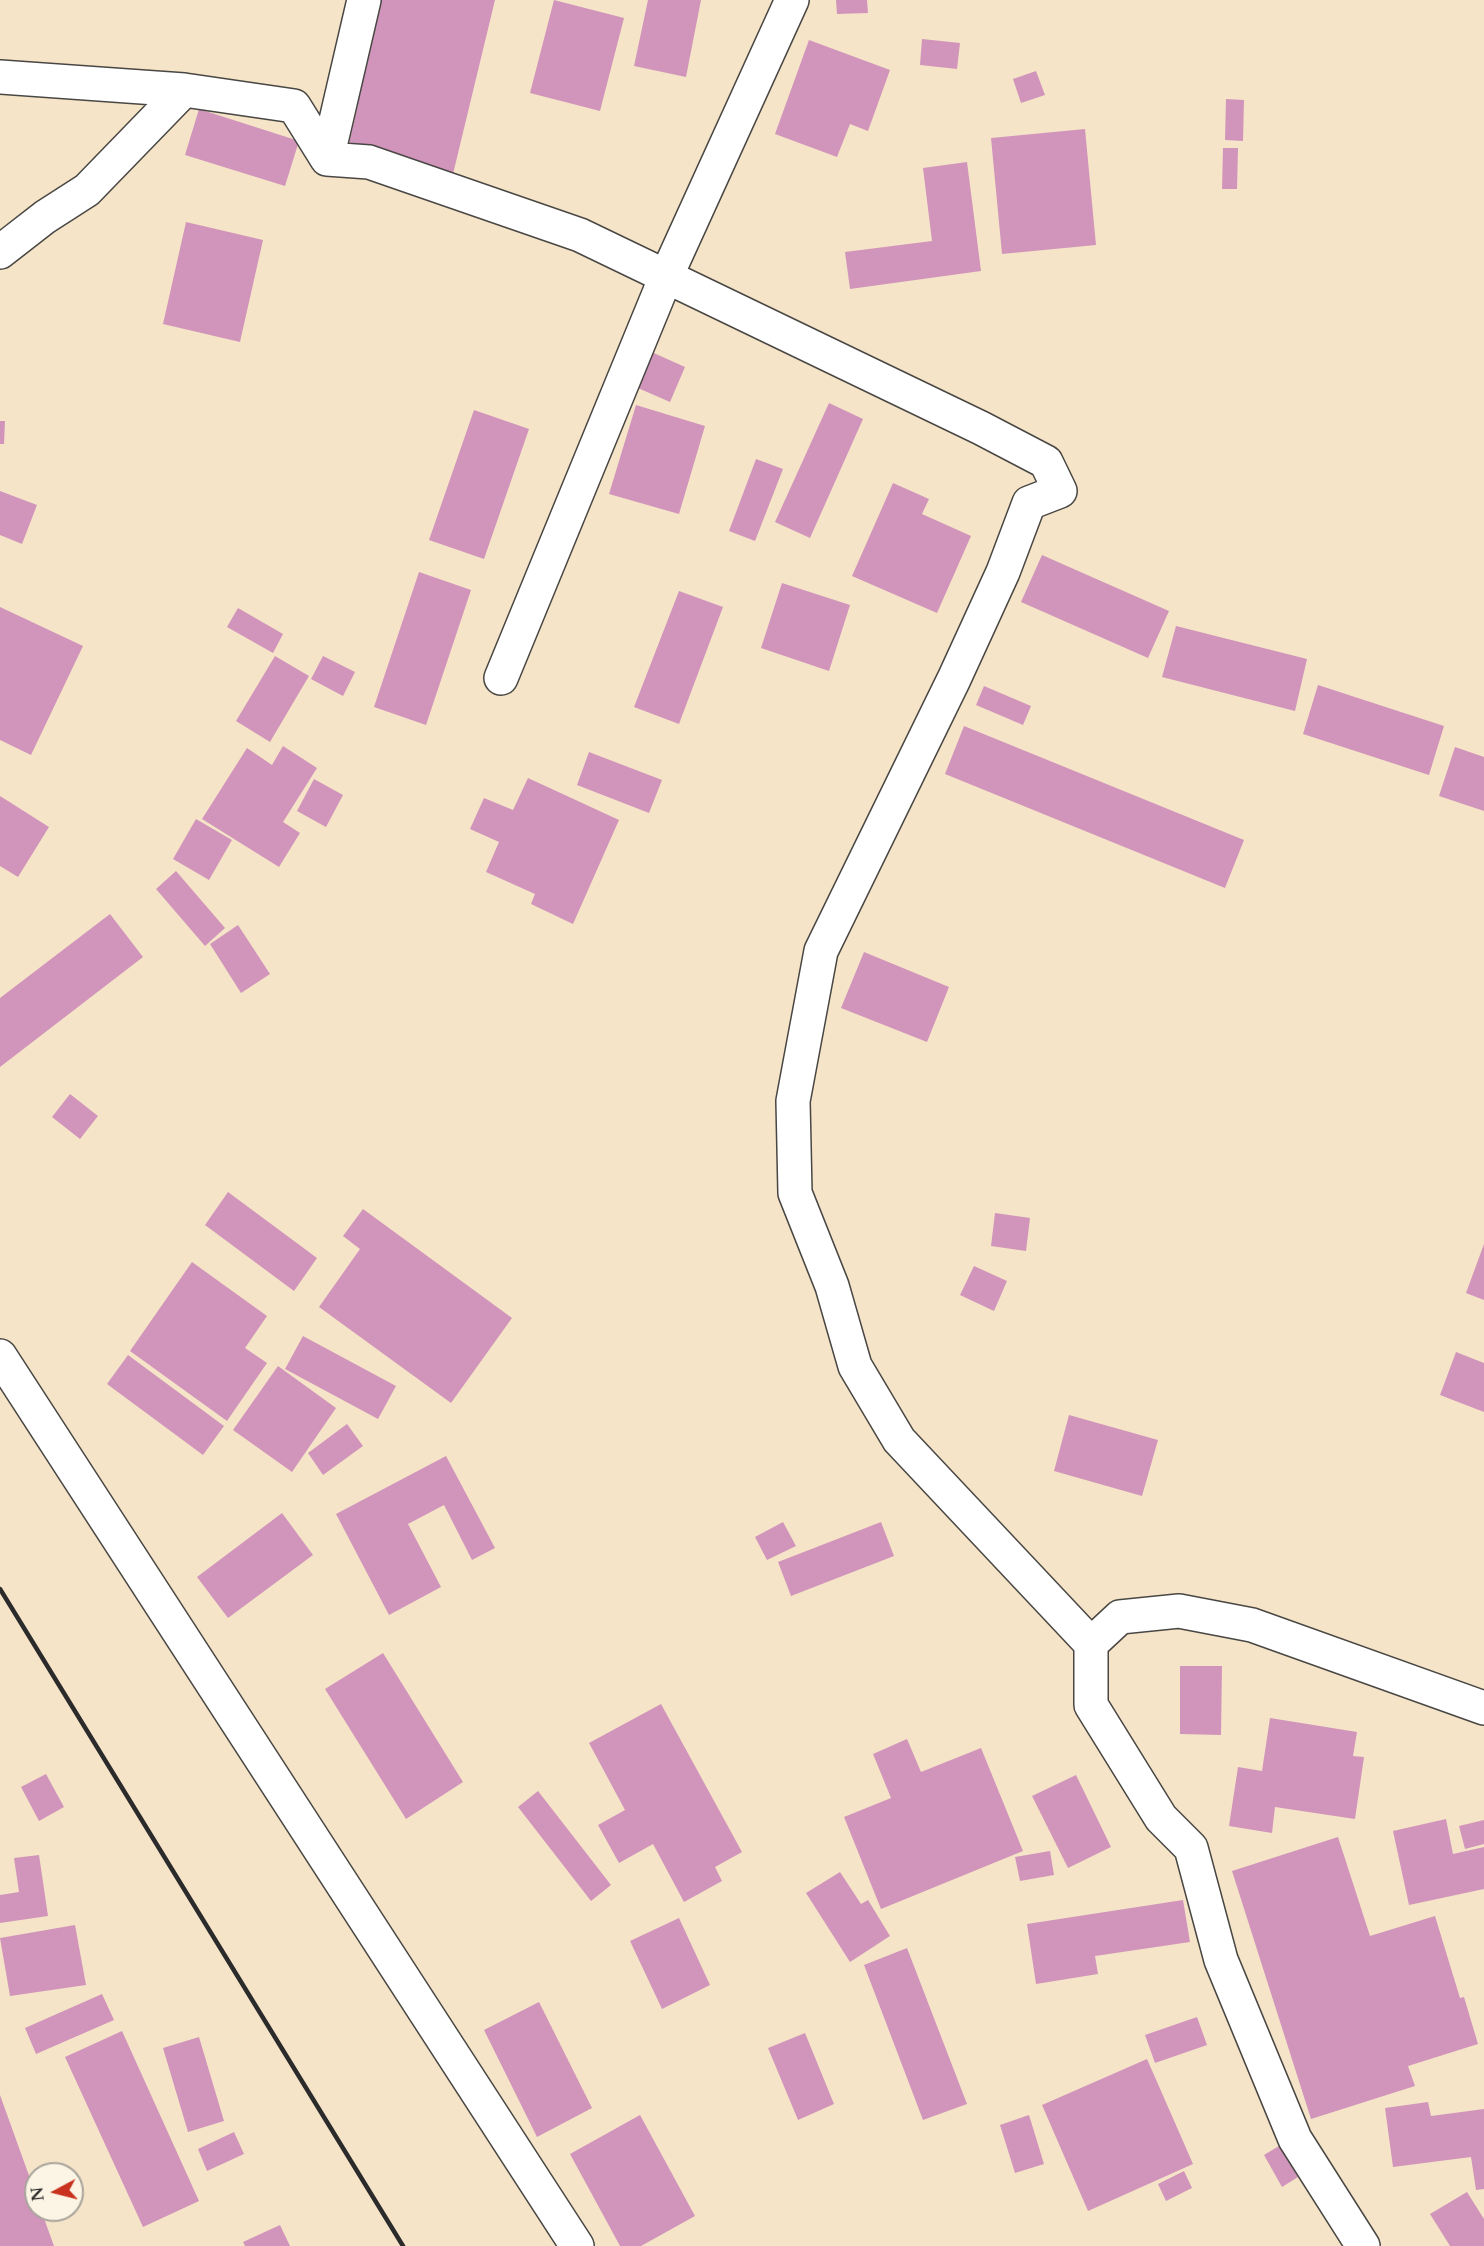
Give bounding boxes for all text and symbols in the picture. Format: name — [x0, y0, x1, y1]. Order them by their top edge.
north arrow — [24, 2162, 84, 2222]
text: N — [26, 2186, 50, 2202]

